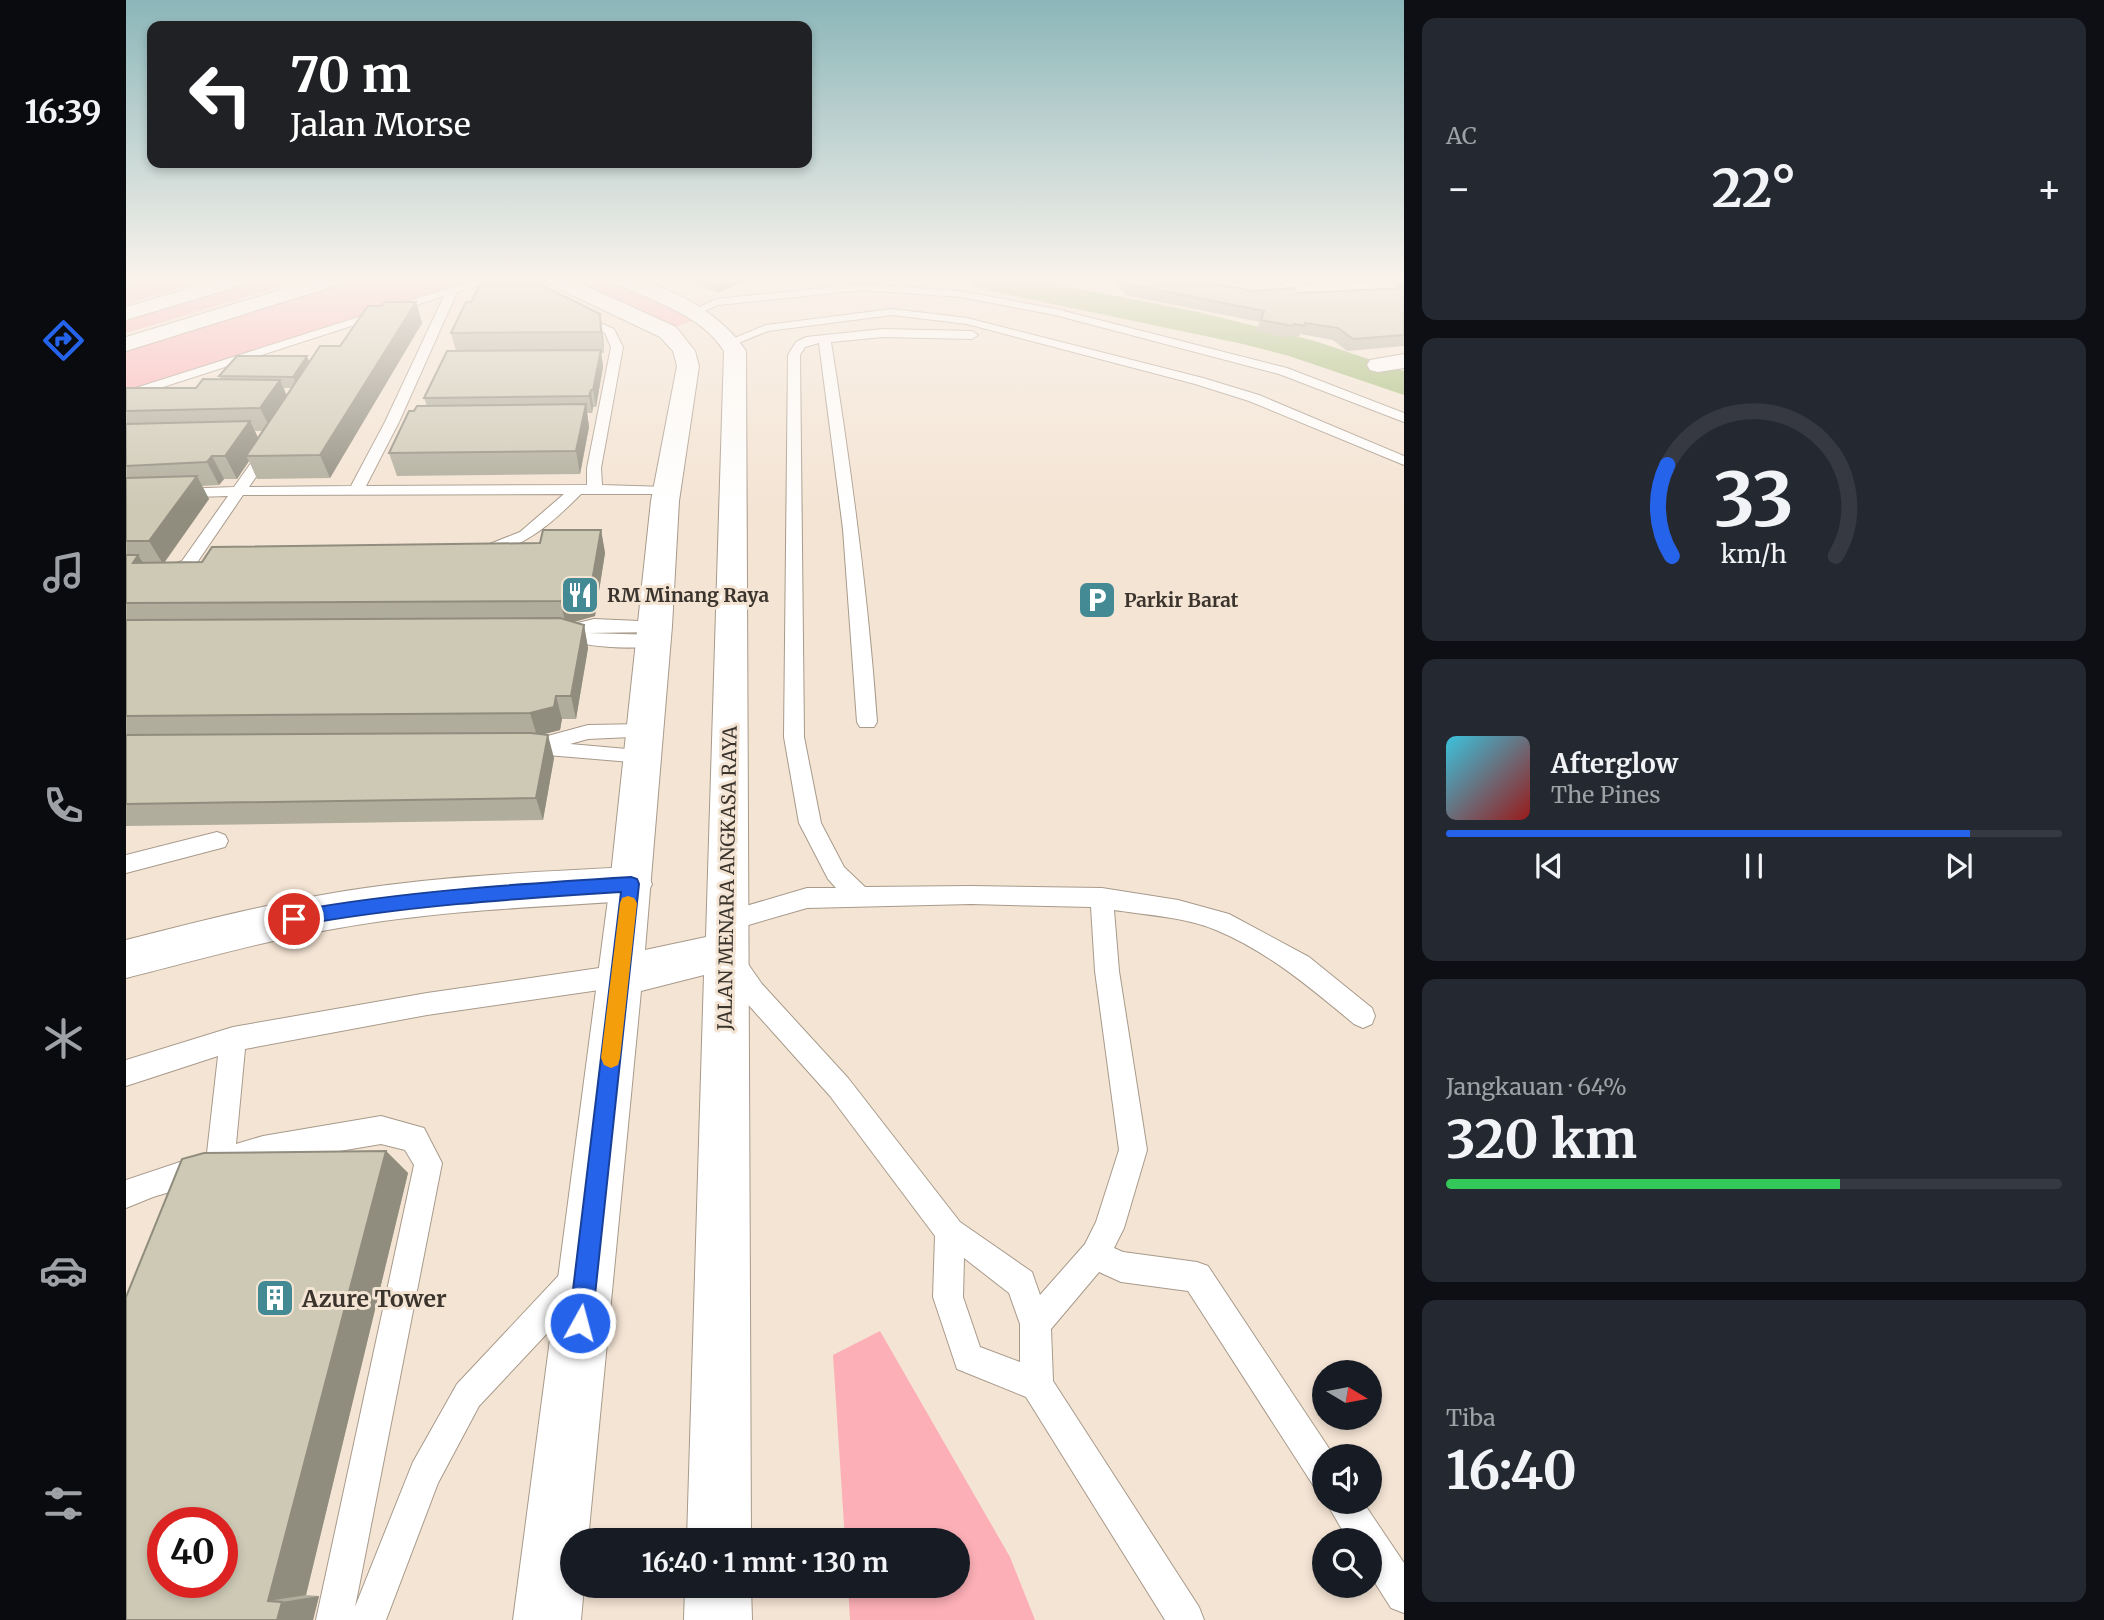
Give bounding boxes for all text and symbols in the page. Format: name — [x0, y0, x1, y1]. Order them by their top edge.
text: 70 m — [290, 44, 411, 105]
icon: left — [175, 49, 266, 140]
text: 16:39 — [24, 92, 102, 132]
text: Jalan Morse — [290, 105, 471, 145]
text: AC — [1446, 121, 1477, 150]
text: 22° — [1712, 156, 1796, 221]
text: − — [1446, 165, 1471, 212]
text: + — [2037, 165, 2062, 212]
icon: directions — [39, 316, 88, 365]
text: 33 — [1714, 454, 1794, 546]
text: km/h — [1721, 537, 1787, 569]
icon: music — [39, 548, 88, 597]
restaurant icon: RM Minang Raya — [559, 574, 601, 616]
parking icon: Parkir Barat — [1076, 579, 1118, 621]
place label: RM Minang Raya — [607, 583, 769, 607]
place label: Parkir Barat — [1124, 588, 1239, 612]
street label: JALAN MENARA ANGKASA RAYA — [712, 725, 742, 1031]
text: Afterglow — [1551, 747, 1678, 780]
text: The Pines — [1551, 780, 1661, 809]
icon: phone — [39, 781, 88, 830]
icon: previous — [1530, 847, 1568, 885]
icon: pause — [1735, 847, 1773, 885]
icon: next — [1940, 847, 1978, 885]
pin — [264, 889, 324, 949]
icon: arrive — [275, 900, 313, 938]
icon: climate — [39, 1014, 88, 1063]
text: Jangkauan · 64% — [1446, 1072, 1627, 1101]
text: 320 km — [1446, 1107, 1637, 1172]
icon: car — [39, 1246, 88, 1295]
building icon: Azure Tower — [254, 1277, 296, 1319]
place label: Azure Tower — [301, 1284, 447, 1313]
position arrow — [543, 1286, 617, 1360]
north arrow — [1312, 1360, 1382, 1430]
map controls — [1312, 1360, 1382, 1598]
text: Tiba — [1446, 1403, 1496, 1432]
text: 16:40 — [1446, 1438, 1577, 1503]
button: sound — [1312, 1444, 1382, 1514]
icon: filters — [39, 1479, 88, 1528]
speed limit sign: 40 — [147, 1507, 238, 1598]
button: search — [1312, 1528, 1382, 1598]
text: 16:40 · 1 mnt · 130 m — [642, 1546, 888, 1579]

